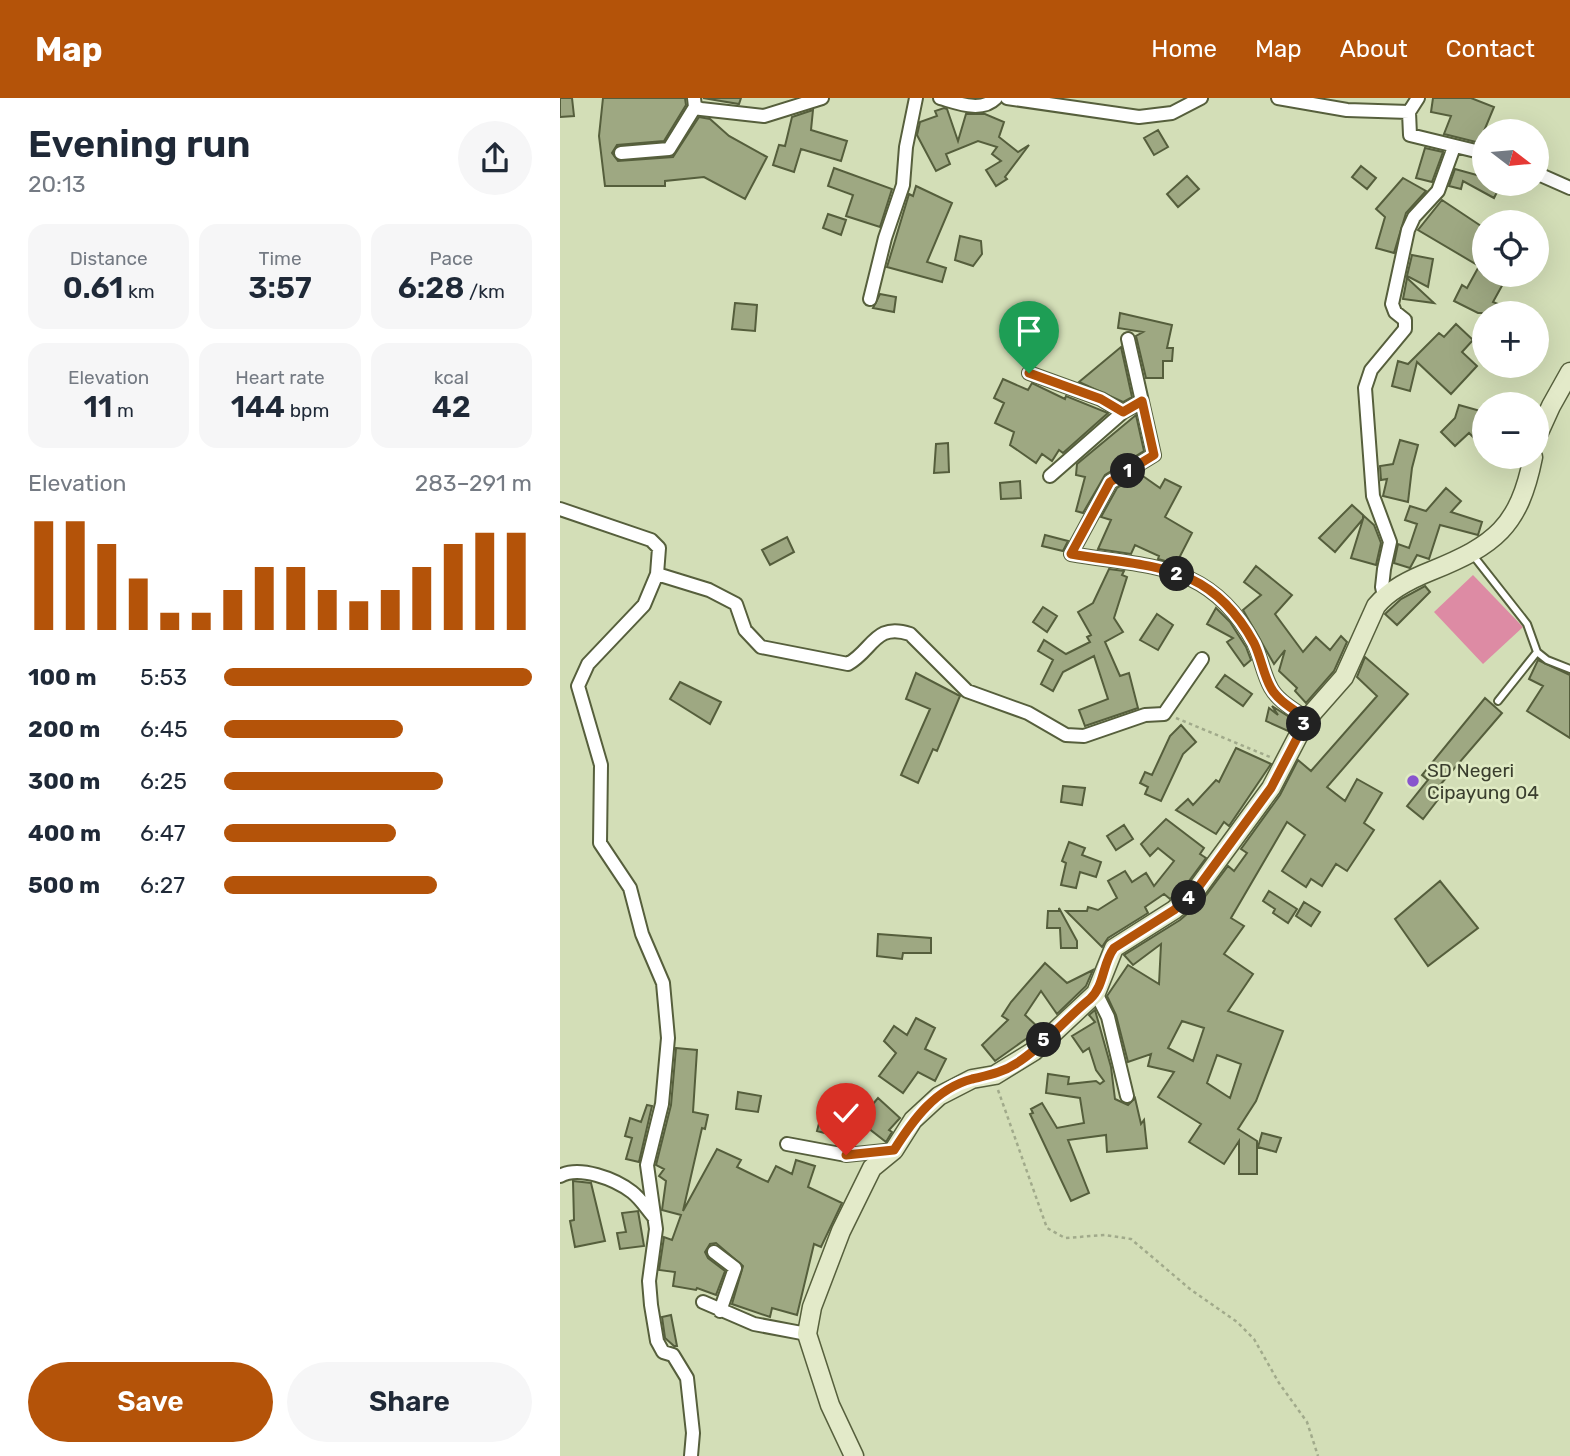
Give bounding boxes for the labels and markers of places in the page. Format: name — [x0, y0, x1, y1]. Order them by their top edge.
pin — [999, 301, 1059, 373]
pin: 1 — [1110, 454, 1146, 488]
pin: 2 — [1160, 556, 1194, 592]
pin: 3 — [1286, 706, 1322, 742]
place label: SD Negeri Cipayung 04 — [1427, 759, 1539, 804]
marker: SD Negeri Cipayung 04 — [1405, 773, 1421, 789]
pin: 4 — [1172, 880, 1206, 916]
pin: 5 — [1026, 1023, 1062, 1058]
pin — [816, 1083, 876, 1155]

